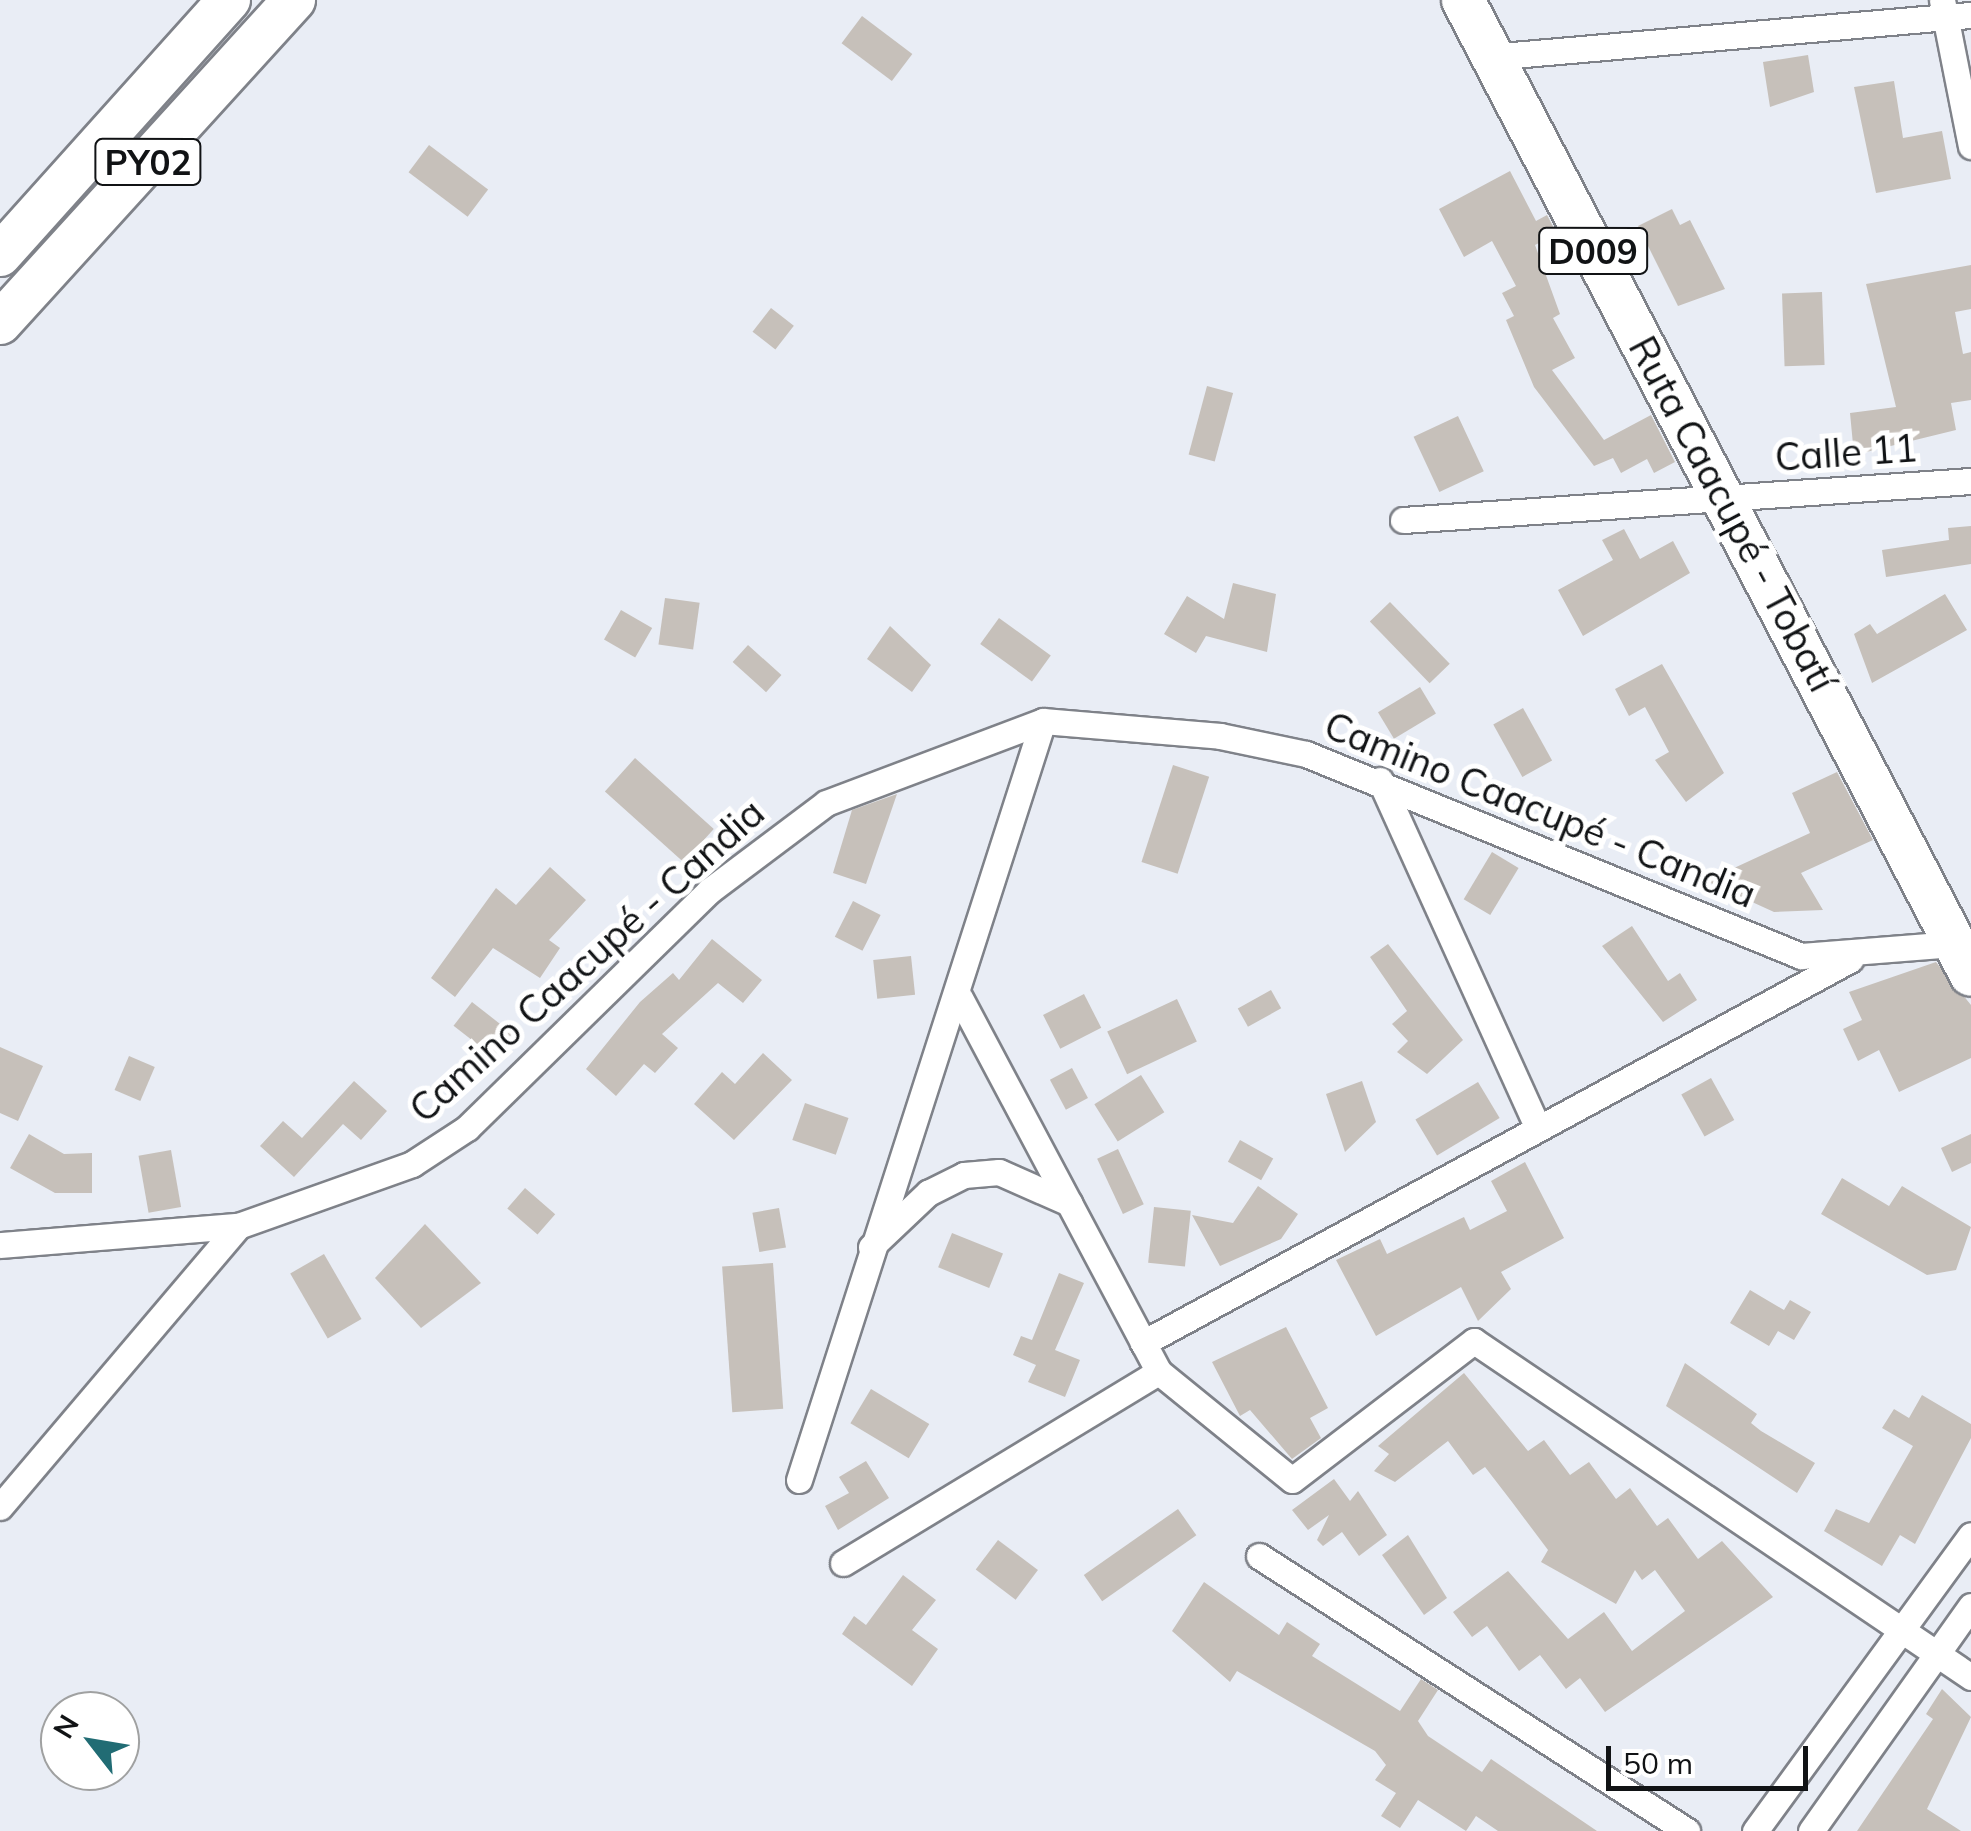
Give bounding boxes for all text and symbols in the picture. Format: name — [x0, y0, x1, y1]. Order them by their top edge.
road number: PY02 — [93, 132, 203, 192]
road number: D009 — [1538, 221, 1648, 281]
street label: Ruta Caacupé - Tobatí — [1619, 329, 1845, 699]
street label: Calle 11 — [1773, 425, 1919, 481]
street label: Camino Caacupé - Candia — [1318, 703, 1762, 917]
street label: Camino Caacupé - Candia — [401, 790, 773, 1132]
north arrow — [40, 1691, 140, 1791]
text: N — [45, 1708, 86, 1744]
scale bar — [1611, 1726, 1814, 1788]
text: 50 m — [1623, 1744, 1693, 1782]

